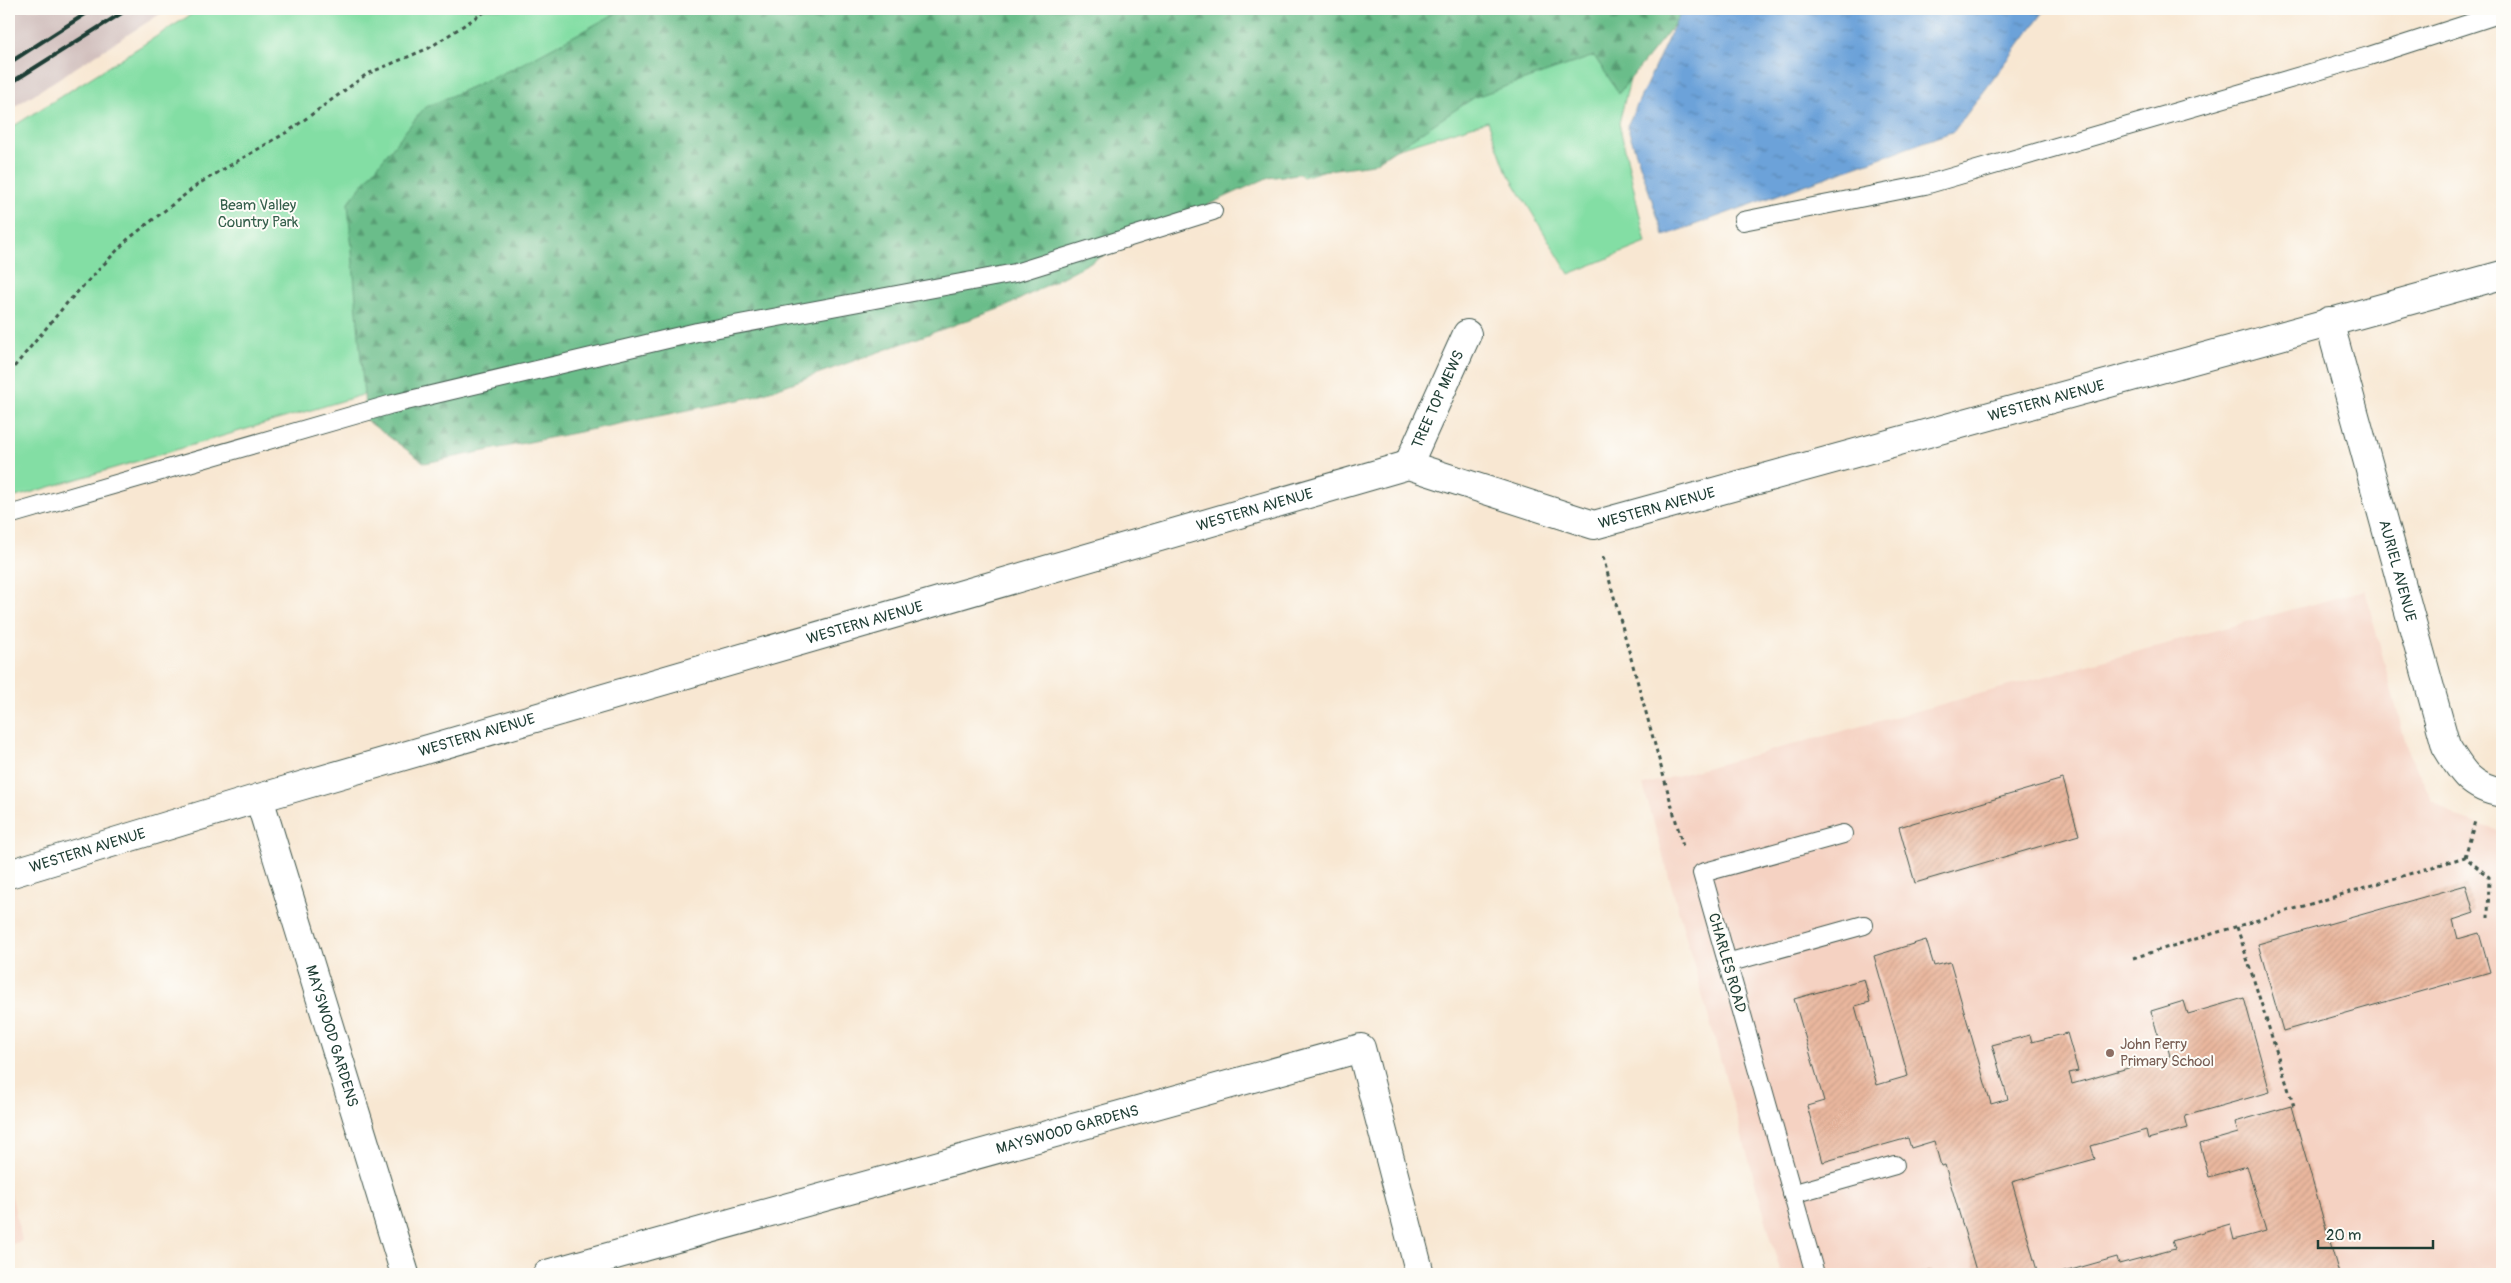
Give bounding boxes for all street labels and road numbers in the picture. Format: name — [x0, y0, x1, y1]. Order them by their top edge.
street label: TREE TOP MEWS — [1407, 347, 1468, 451]
street label: WESTERN AVENUE — [1986, 375, 2107, 426]
street label: WESTERN AVENUE — [1194, 483, 1315, 535]
street label: WESTERN AVENUE — [1596, 483, 1717, 533]
street label: AURIEL AVENUE — [2375, 518, 2421, 624]
street label: WESTERN AVENUE — [804, 597, 925, 648]
street label: WESTERN AVENUE — [416, 709, 537, 761]
street label: WESTERN AVENUE — [27, 823, 148, 877]
street label: CHARLES ROAD — [1704, 911, 1750, 1015]
street label: MAYSWOOD GARDENS — [301, 963, 363, 1109]
street label: MAYSWOOD GARDENS — [994, 1101, 1141, 1158]

